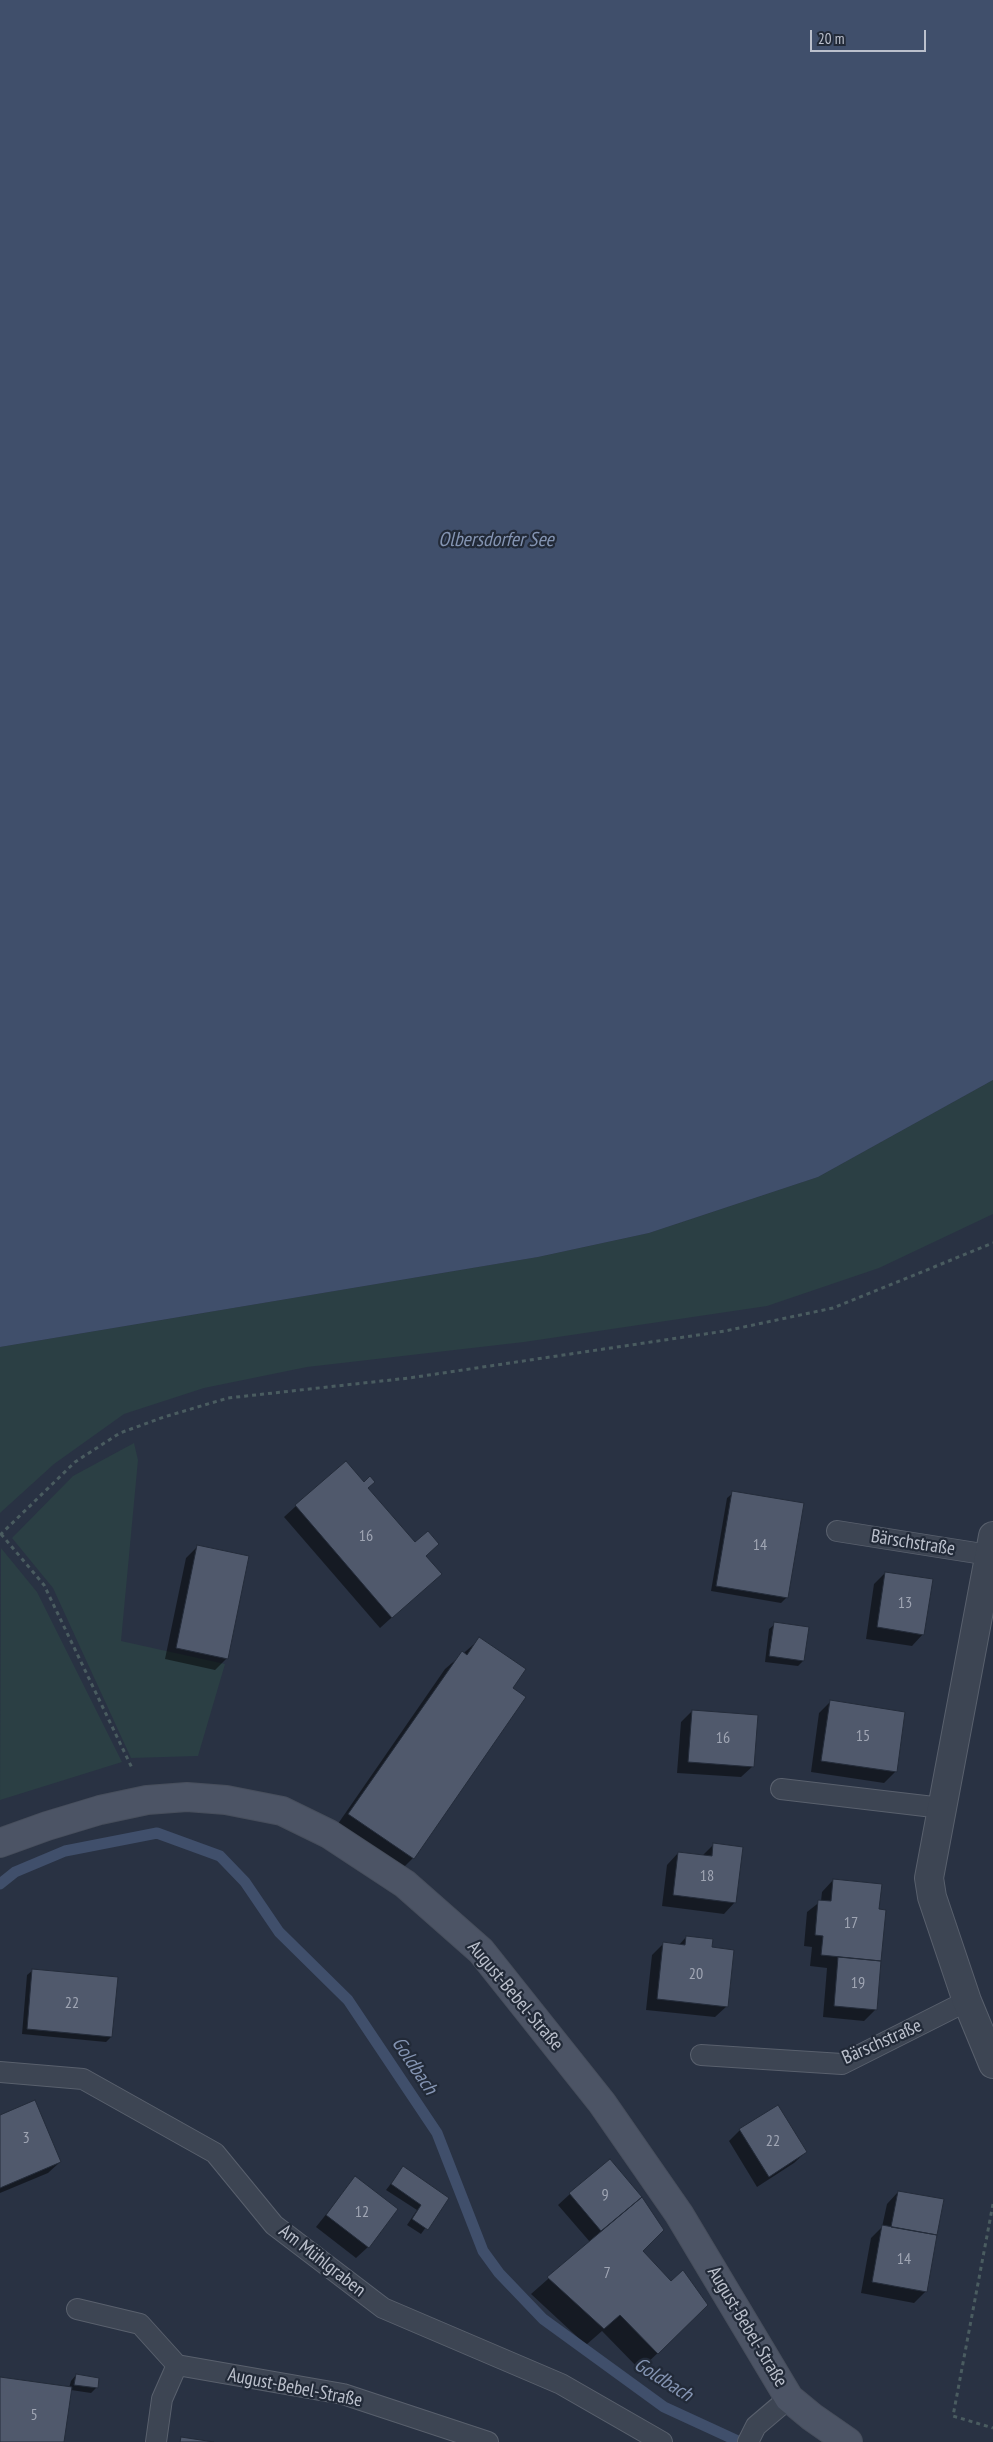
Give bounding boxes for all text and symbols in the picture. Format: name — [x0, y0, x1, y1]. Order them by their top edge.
scale bar — [813, 20, 929, 52]
text: 20 m — [818, 29, 844, 48]
water label: Olbersdorfer See — [438, 528, 554, 552]
street label: Bärschstraße — [869, 1525, 957, 1561]
house number: 16 — [359, 1526, 373, 1546]
house number: 14 — [753, 1535, 767, 1555]
house number: 13 — [898, 1593, 912, 1613]
house number: 15 — [856, 1726, 870, 1746]
house number: 16 — [716, 1728, 730, 1748]
house number: 18 — [700, 1866, 714, 1886]
house number: 17 — [844, 1913, 858, 1933]
street label: August-Bebel-Straße — [462, 1936, 568, 2056]
house number: 20 — [689, 1964, 703, 1984]
house number: 19 — [851, 1973, 865, 1993]
house number: 22 — [65, 1993, 79, 2013]
street label: Bärschstraße — [839, 2014, 925, 2070]
water label: Goldbach — [386, 2033, 442, 2099]
house number: 3 — [22, 2128, 30, 2148]
house number: 22 — [766, 2131, 780, 2151]
house number: 9 — [601, 2185, 609, 2205]
house number: 12 — [355, 2202, 369, 2222]
street label: Am Mühlgraben — [274, 2220, 370, 2302]
house number: 14 — [897, 2249, 911, 2269]
house number: 7 — [603, 2263, 611, 2283]
street label: August-Bebel-Straße — [702, 2263, 792, 2391]
water label: Goldbach — [629, 2353, 697, 2407]
street label: August-Bebel-Straße — [226, 2364, 364, 2412]
house number: 5 — [30, 2405, 38, 2425]

